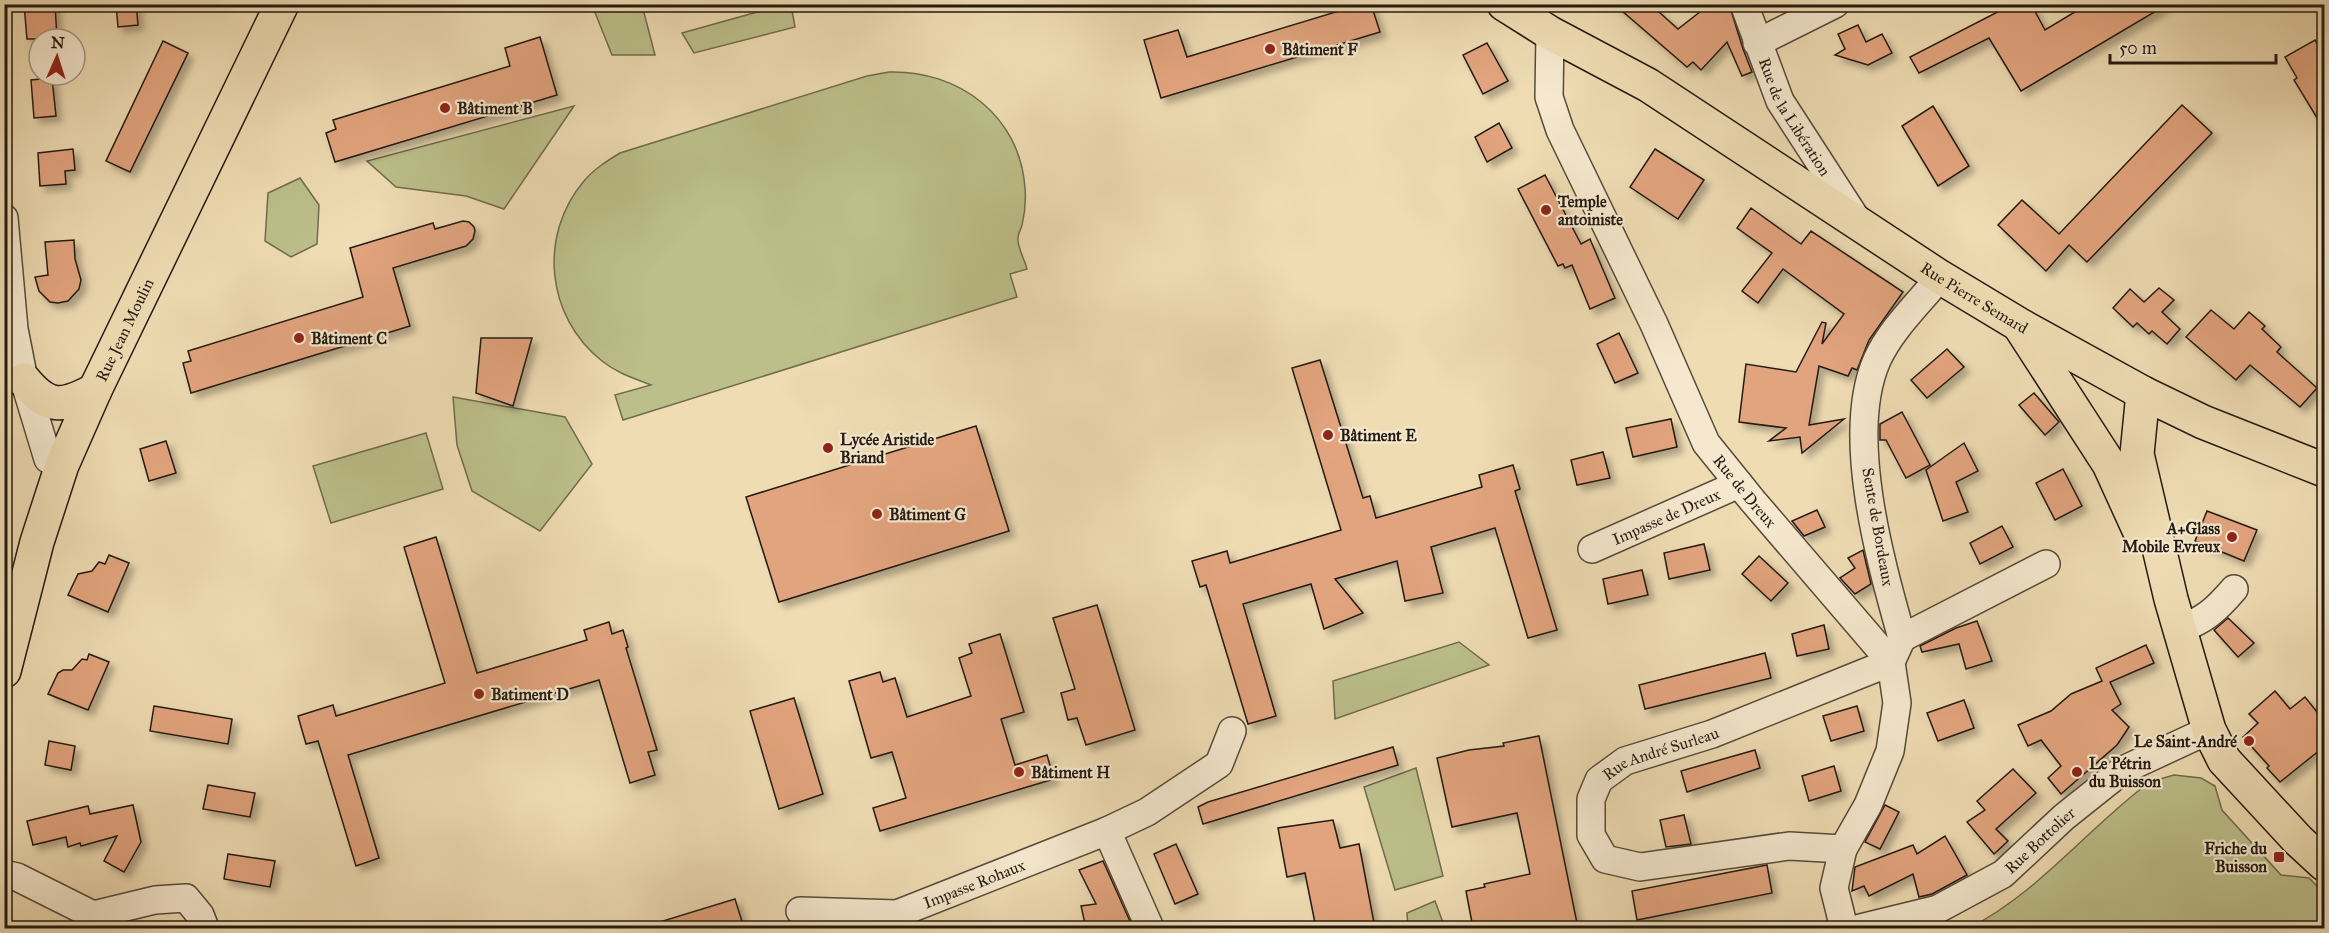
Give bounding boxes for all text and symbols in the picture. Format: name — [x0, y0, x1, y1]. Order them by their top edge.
north arrow — [27, 27, 87, 87]
scale bar — [2110, 27, 2276, 65]
text: N — [50, 33, 65, 52]
text: 50 m — [2119, 37, 2157, 59]
place label: Bâtiment F — [1282, 40, 1358, 59]
marker: Bâtiment F — [1263, 42, 1277, 56]
street label: Rue de la Libération — [1755, 55, 1835, 179]
place label: Bâtiment B — [457, 99, 533, 118]
marker: Bâtiment B — [438, 101, 452, 115]
place label: Temple antoiniste — [1557, 192, 1623, 229]
marker: Temple antoiniste — [1539, 203, 1553, 217]
street label: Rue Pierre Semard — [1917, 258, 2031, 337]
street label: Rue Jean Moulin — [91, 275, 157, 384]
place label: Bâtiment C — [311, 329, 387, 348]
marker: Bâtiment C — [292, 331, 306, 345]
place label: Bâtiment E — [1340, 426, 1417, 445]
marker: Bâtiment E — [1321, 428, 1335, 442]
place label: Lycée Aristide Briand — [840, 430, 935, 467]
marker: Lycée Aristide Briand — [821, 441, 835, 455]
street label: Rue de Dreux — [1710, 451, 1781, 531]
street label: Sente de Bordeaux — [1858, 466, 1898, 588]
street label: Impasse de Dreux — [1609, 484, 1723, 548]
place label: Bâtiment G — [889, 505, 966, 524]
marker: Bâtiment G — [870, 507, 884, 521]
place label: A+Glass Mobile Evreux — [2122, 519, 2221, 556]
marker: A+Glass Mobile Evreux — [2225, 530, 2239, 544]
place label: Batiment D — [491, 685, 569, 704]
marker: Batiment D — [472, 687, 486, 701]
street label: Rue André Surleau — [1599, 723, 1722, 784]
place label: Le Saint-André — [2134, 732, 2237, 751]
marker: Le Saint-André — [2242, 734, 2256, 748]
place label: Le Pétrin du Buisson — [2089, 754, 2161, 791]
place label: Bâtiment H — [1031, 763, 1110, 782]
marker: Bâtiment H — [1012, 765, 1026, 779]
marker: Le Pétrin du Buisson — [2070, 765, 2084, 779]
street label: Rue Bottolier — [2000, 803, 2079, 877]
place label: Friche du Buisson — [2204, 839, 2267, 876]
marker: Friche du Buisson — [2272, 850, 2286, 864]
street label: Impasse Rohaux — [921, 855, 1028, 912]

